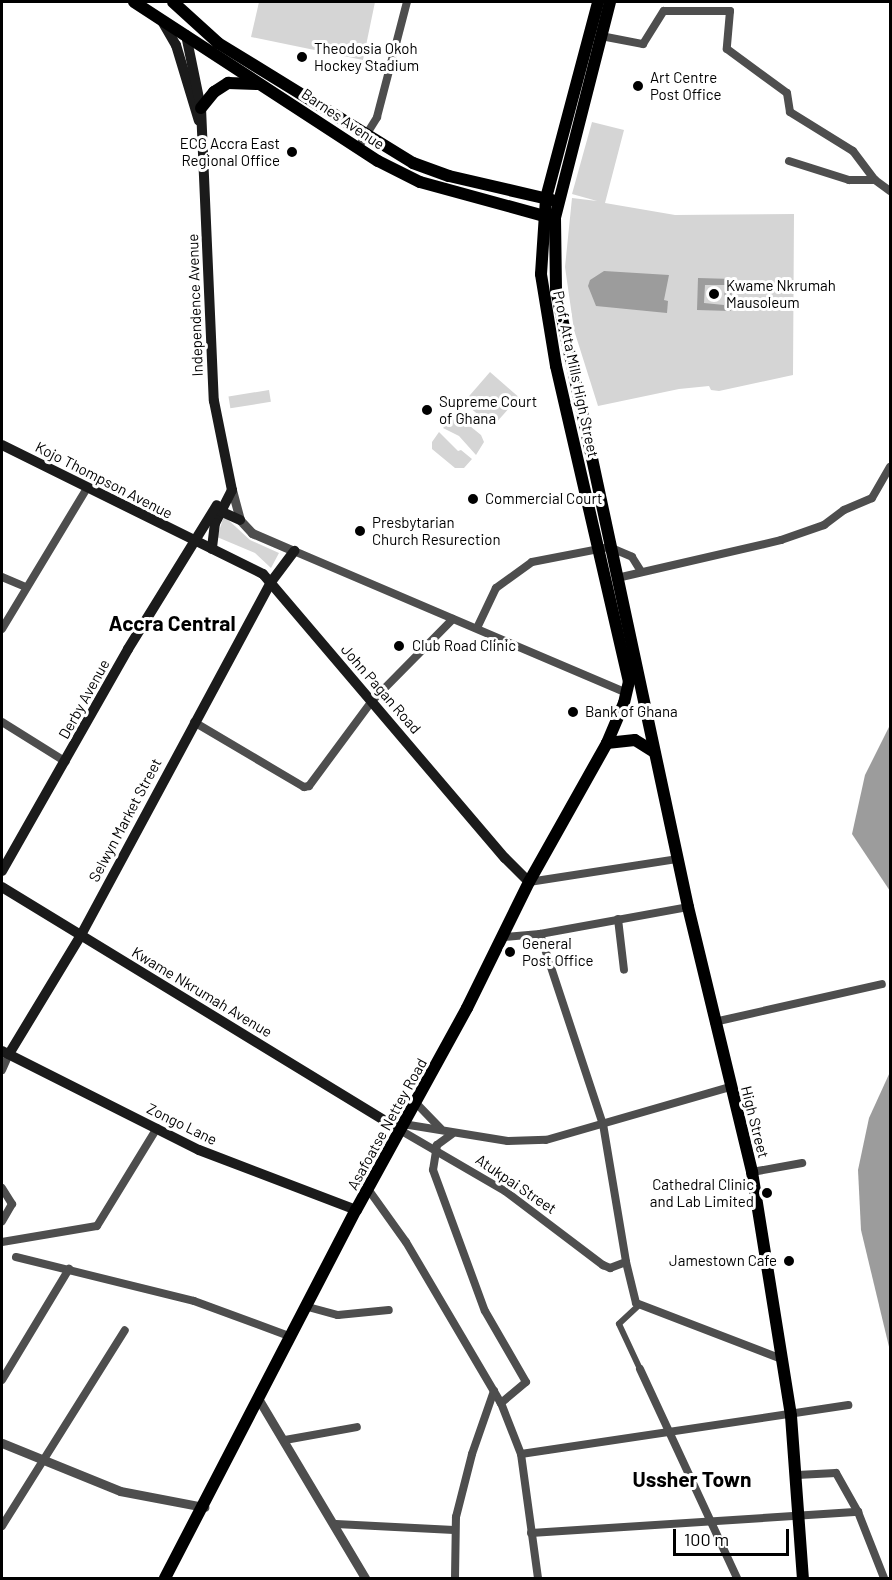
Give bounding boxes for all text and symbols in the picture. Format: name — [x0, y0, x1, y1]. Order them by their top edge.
place label: Theodosia Okoh Hockey Stadium — [314, 39, 419, 74]
marker: Theodosia Okoh Hockey Stadium — [295, 50, 309, 64]
place label: Art Centre Post Office — [650, 68, 722, 103]
marker: Art Centre Post Office — [631, 79, 645, 93]
street label: Barnes Avenue — [298, 85, 388, 153]
place label: ECG Accra East Regional Office — [180, 134, 280, 169]
marker: ECG Accra East Regional Office — [285, 145, 299, 159]
street label: Independence Avenue — [184, 233, 206, 377]
place label: Kwame Nkrumah Mausoleum — [726, 276, 836, 311]
marker: Kwame Nkrumah Mausoleum — [707, 287, 721, 301]
street label: Prof. Atta Mills High Street — [550, 289, 602, 459]
place label: Supreme Court of Ghana — [439, 392, 537, 427]
marker: Supreme Court of Ghana — [420, 403, 434, 417]
street label: Kojo Thompson Avenue — [32, 438, 176, 522]
place label: Commercial Court — [485, 490, 603, 508]
marker: Commercial Court — [466, 492, 480, 506]
place label: Presbytarian Church Resurection — [372, 513, 500, 548]
marker: Presbytarian Church Resurection — [353, 524, 367, 538]
district label: Accra Central — [108, 610, 236, 636]
marker: Club Road Clinic — [390, 637, 408, 655]
place label: Club Road Clinic — [412, 637, 516, 655]
street label: John Pagan Road — [337, 641, 425, 737]
street label: Derby Avenue — [55, 656, 113, 742]
place label: Bank of Ghana — [585, 703, 678, 721]
marker: Bank of Ghana — [566, 705, 580, 719]
street label: Selwyn Market Street — [85, 755, 165, 885]
place label: General Post Office — [522, 934, 594, 969]
street label: Kwame Nkrumah Avenue — [129, 943, 275, 1041]
marker: General Post Office — [503, 945, 517, 959]
street label: Asafoatse Nettey Road — [343, 1055, 431, 1193]
street label: High Street — [737, 1084, 773, 1160]
street label: Zongo Lane — [144, 1099, 220, 1149]
street label: Atukpai Street — [472, 1150, 560, 1218]
place label: Cathedral Clinic and Lab Limited — [650, 1175, 754, 1210]
marker: Cathedral Clinic and Lab Limited — [758, 1184, 776, 1202]
place label: Jamestown Cafe — [669, 1252, 777, 1270]
marker: Jamestown Cafe — [782, 1254, 796, 1268]
district label: Ussher Town — [633, 1466, 751, 1492]
scale bar — [676, 1517, 792, 1555]
text: 100 m — [684, 1528, 729, 1550]

